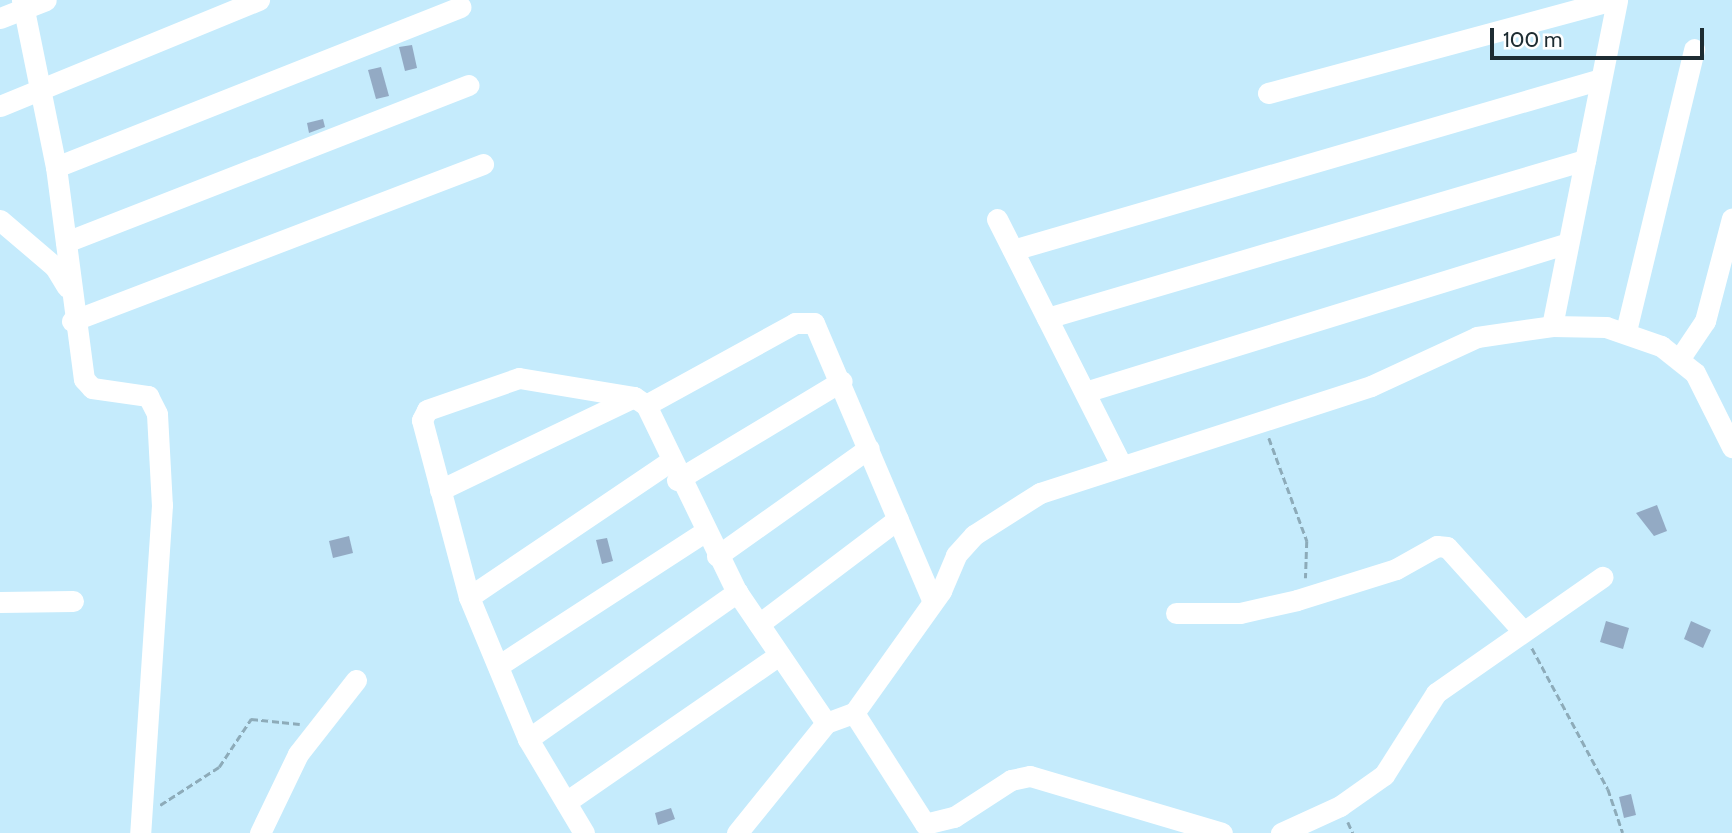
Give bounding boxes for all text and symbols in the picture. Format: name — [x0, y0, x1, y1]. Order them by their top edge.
scale bar — [1494, 14, 1708, 58]
text: 100 m — [1503, 27, 1562, 52]

